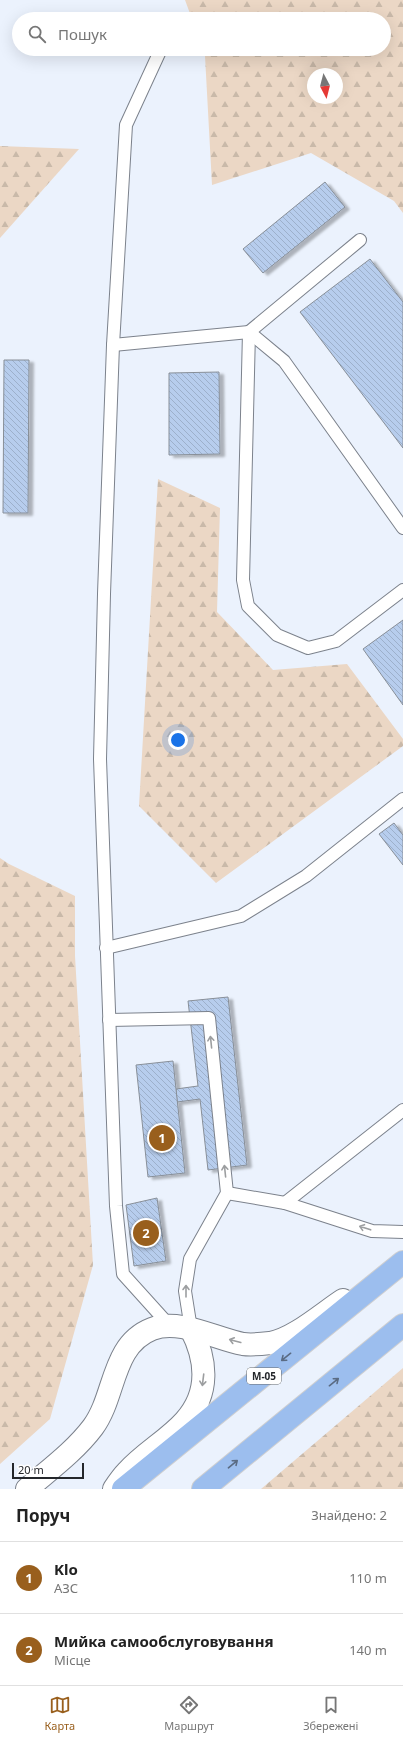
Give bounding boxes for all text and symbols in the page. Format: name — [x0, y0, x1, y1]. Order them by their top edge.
search box — [12, 12, 391, 56]
icon: search — [26, 23, 48, 45]
text: Пошук — [58, 24, 107, 44]
north arrow — [307, 68, 343, 104]
your location — [168, 730, 188, 750]
one-way arrow — [208, 1036, 215, 1049]
pin: 1 — [149, 1123, 175, 1153]
one-way arrow — [221, 1165, 228, 1178]
pin: 2 — [133, 1218, 159, 1248]
one-way arrow — [358, 1224, 371, 1231]
one-way arrow — [182, 1285, 190, 1298]
one-way arrow — [229, 1337, 242, 1345]
one-way arrow — [281, 1353, 292, 1362]
road number: М-05 — [247, 1368, 281, 1384]
one-way arrow — [199, 1373, 207, 1386]
one-way arrow — [328, 1377, 339, 1386]
one-way arrow — [228, 1460, 239, 1469]
scale bar — [12, 1461, 84, 1480]
text: 20 m — [18, 1462, 44, 1477]
text: Поруч — [16, 1504, 70, 1527]
text: Знайдено: 2 — [311, 1506, 387, 1524]
text: Klo — [54, 1559, 78, 1579]
text: 1 — [25, 1569, 33, 1587]
text: 110 m — [349, 1569, 387, 1587]
text: АЗС — [54, 1579, 78, 1597]
text: Мийка самообслуговування — [54, 1631, 274, 1651]
text: 2 — [25, 1641, 33, 1659]
text: 140 m — [349, 1641, 387, 1659]
text: Місце — [54, 1651, 91, 1669]
tab: Карта — [45, 1694, 75, 1733]
tab: Маршрут — [164, 1694, 214, 1733]
tab: Збережені — [303, 1694, 358, 1733]

